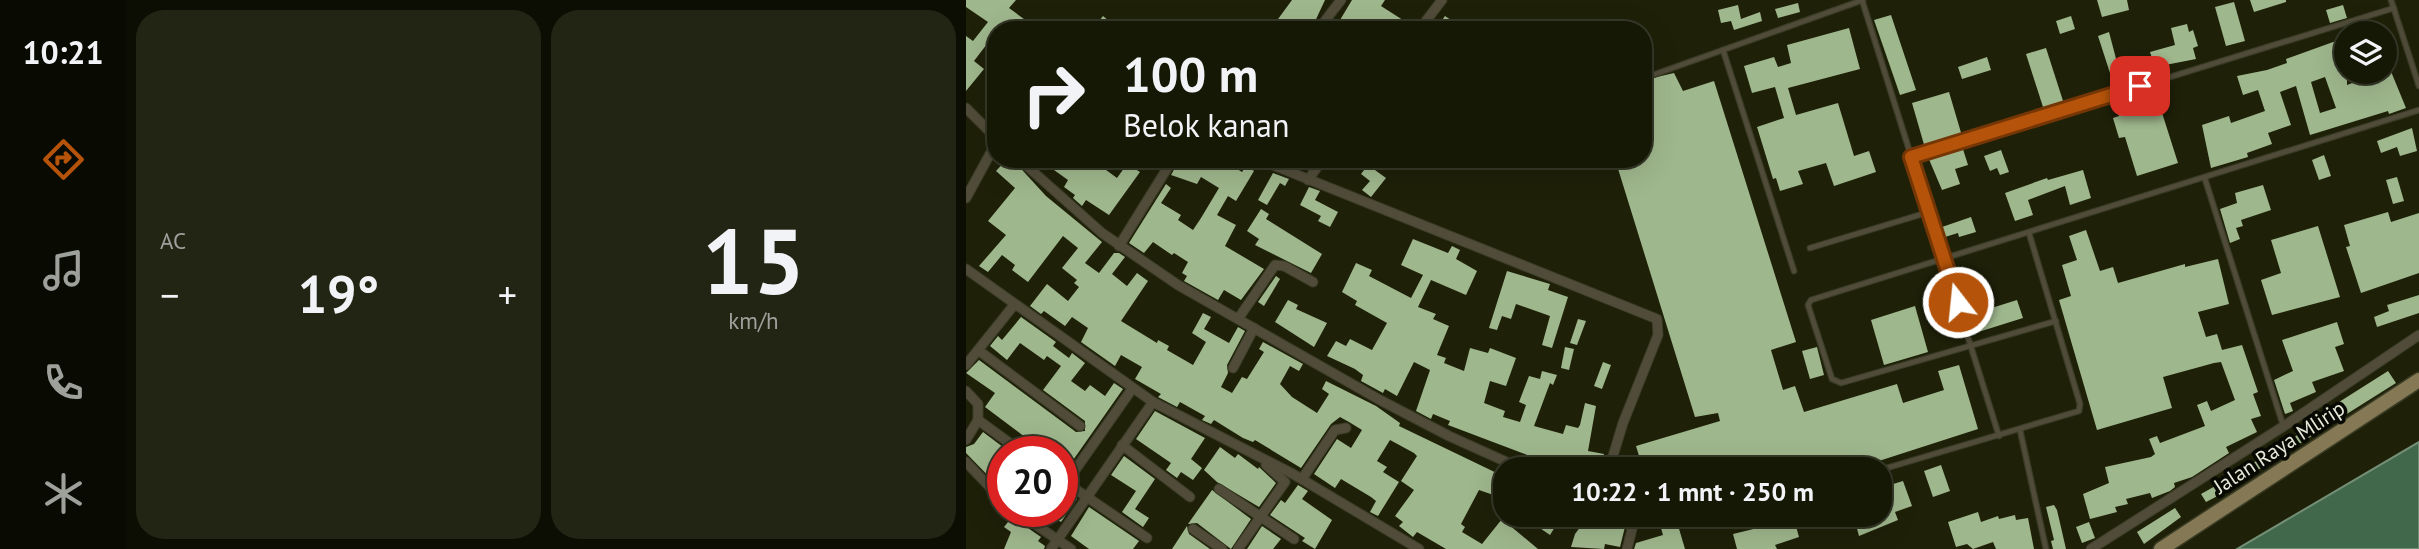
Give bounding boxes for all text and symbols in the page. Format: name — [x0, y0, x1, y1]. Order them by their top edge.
map controls — [2334, 21, 2397, 84]
button: layers — [2334, 21, 2397, 84]
text: 10:21 — [22, 31, 104, 73]
text: 100 m — [1123, 42, 1258, 106]
icon: right — [1008, 49, 1099, 140]
pin — [2110, 56, 2170, 116]
icon: arrive — [2121, 67, 2159, 105]
text: Belok kanan — [1123, 104, 1289, 146]
icon: directions — [39, 135, 88, 184]
text: 15 — [702, 201, 805, 319]
text: AC — [160, 226, 186, 255]
icon: music — [39, 246, 88, 295]
text: 19° — [298, 260, 379, 327]
position arrow — [1921, 265, 1995, 339]
text: − — [160, 270, 179, 319]
text: + — [498, 270, 517, 319]
text: km/h — [728, 306, 779, 335]
icon: phone — [39, 358, 88, 407]
street label: Jalan Raya Mlirip — [2207, 395, 2350, 500]
speed limit sign: 20 — [987, 436, 1078, 527]
icon: climate — [39, 469, 88, 518]
text: 10:22 · 1 mnt · 250 m — [1571, 475, 1814, 508]

